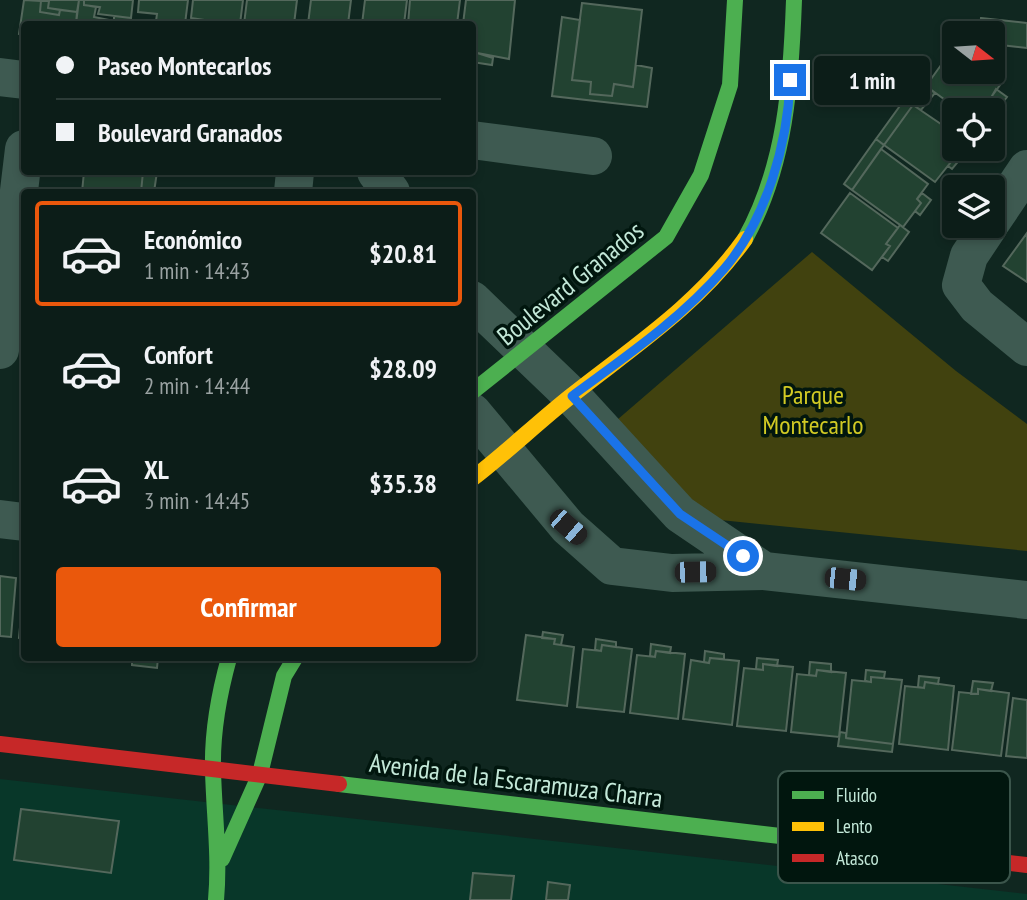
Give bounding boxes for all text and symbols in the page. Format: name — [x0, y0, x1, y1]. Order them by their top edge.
north arrow — [942, 21, 1004, 84]
map controls — [942, 21, 1005, 238]
text: Paseo Montecarlos — [98, 49, 271, 82]
callout: 1 min — [814, 56, 930, 104]
route end — [774, 64, 806, 96]
text: 1 min — [849, 66, 895, 95]
button: locate — [942, 98, 1005, 161]
text: Boulevard Granados — [98, 116, 282, 149]
button: layers — [942, 175, 1005, 238]
street label: Boulevard Granados — [490, 214, 650, 352]
icon: car — [60, 222, 123, 285]
text: Económico — [144, 223, 242, 256]
text: $20.81 — [369, 237, 437, 270]
text: 1 min · 14:43 — [144, 256, 250, 285]
icon: car — [60, 337, 123, 400]
text: Confort — [144, 338, 213, 371]
text: $28.09 — [369, 352, 437, 385]
text: 2 min · 14:44 — [144, 371, 250, 400]
park label: Parque Montecarlo — [763, 378, 863, 441]
icon: car — [60, 452, 123, 515]
text: XL — [144, 453, 169, 486]
text: $35.38 — [369, 467, 437, 500]
text: 3 min · 14:45 — [144, 486, 250, 515]
car — [546, 505, 591, 549]
route start — [727, 540, 759, 572]
car — [674, 561, 717, 583]
car — [824, 566, 867, 592]
button: Confirmar — [56, 567, 441, 647]
street label: Avenida de la Escaramuza Charra — [368, 746, 664, 814]
legend — [778, 771, 1010, 883]
text: Fluido — [836, 783, 877, 807]
text: Lento — [836, 814, 873, 838]
text: Atasco — [836, 846, 879, 870]

